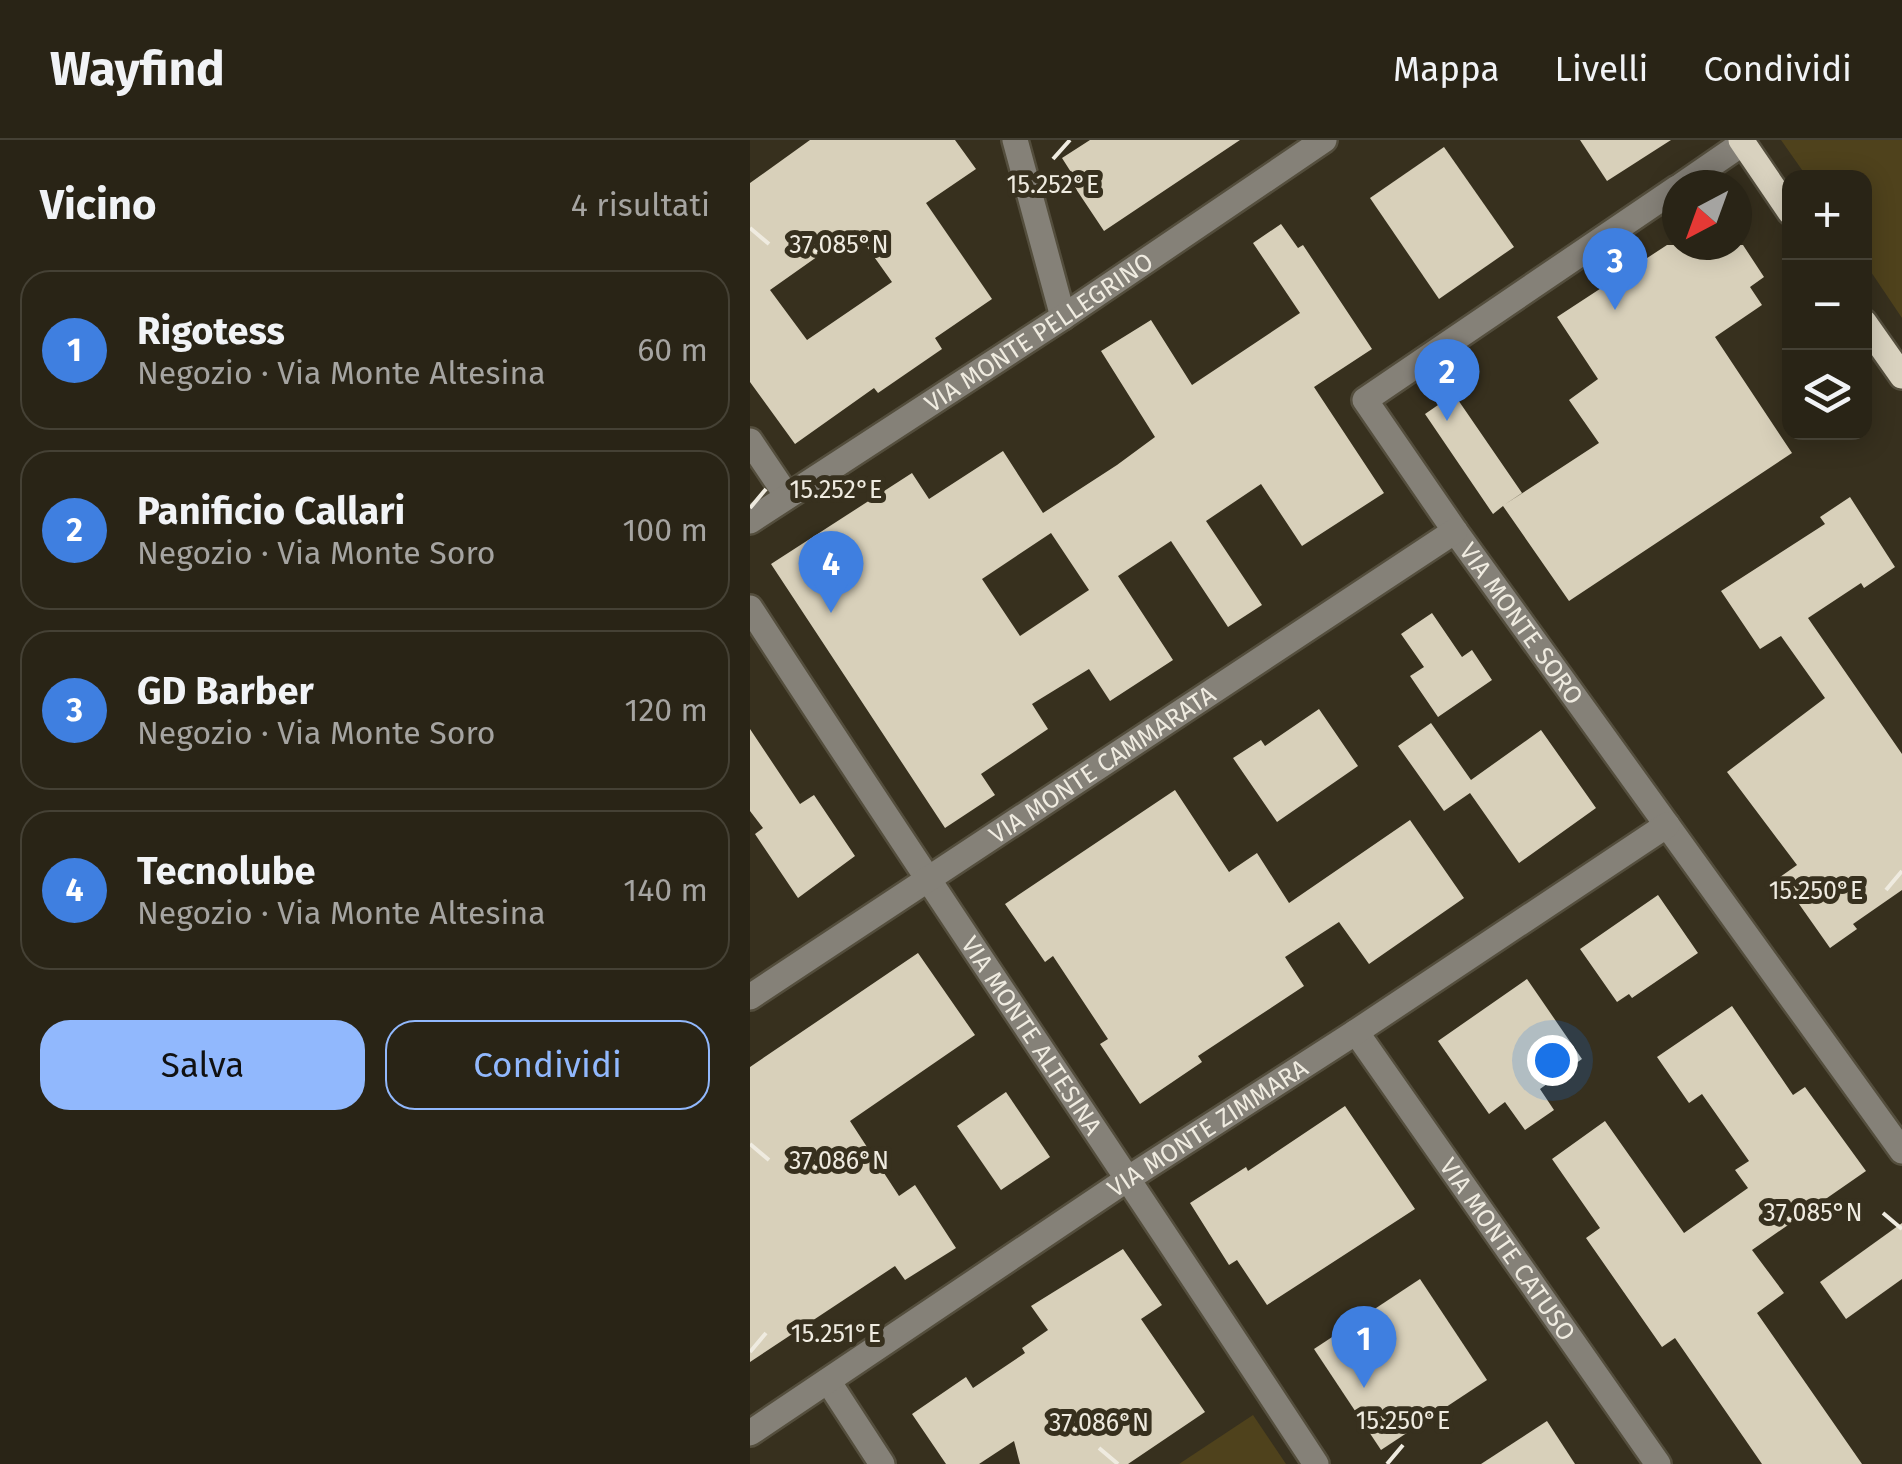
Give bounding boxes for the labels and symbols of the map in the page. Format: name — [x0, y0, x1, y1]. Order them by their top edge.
text: 15.252°E — [1007, 170, 1099, 200]
north arrow — [1662, 170, 1752, 260]
pin: 3 — [1582, 228, 1648, 310]
text: 37.085°N — [789, 230, 889, 260]
street label: VIA MONTE PELLEGRINO — [919, 246, 1159, 419]
pin: 2 — [1414, 338, 1480, 421]
text: 15.252°E — [790, 475, 882, 505]
pin: 4 — [798, 530, 864, 613]
street label: VIA MONTE SORO — [1452, 537, 1589, 711]
street label: VIA MONTE CAMMARATA — [984, 679, 1222, 851]
text: 15.250°E — [1769, 876, 1863, 906]
street label: VIA MONTE ALTESINA — [954, 931, 1108, 1141]
your location — [1527, 1035, 1578, 1086]
street label: VIA MONTE ZIMMARA — [1102, 1053, 1314, 1204]
text: 37.086°N — [789, 1146, 889, 1176]
street label: VIA MONTE CATUSO — [1433, 1153, 1581, 1347]
text: 37.085°N — [1763, 1198, 1863, 1228]
pin: 1 — [1332, 1306, 1396, 1388]
text: 15.251°E — [791, 1319, 881, 1349]
text: 15.250°E — [1356, 1406, 1450, 1436]
text: 37.086°N — [1049, 1408, 1149, 1438]

